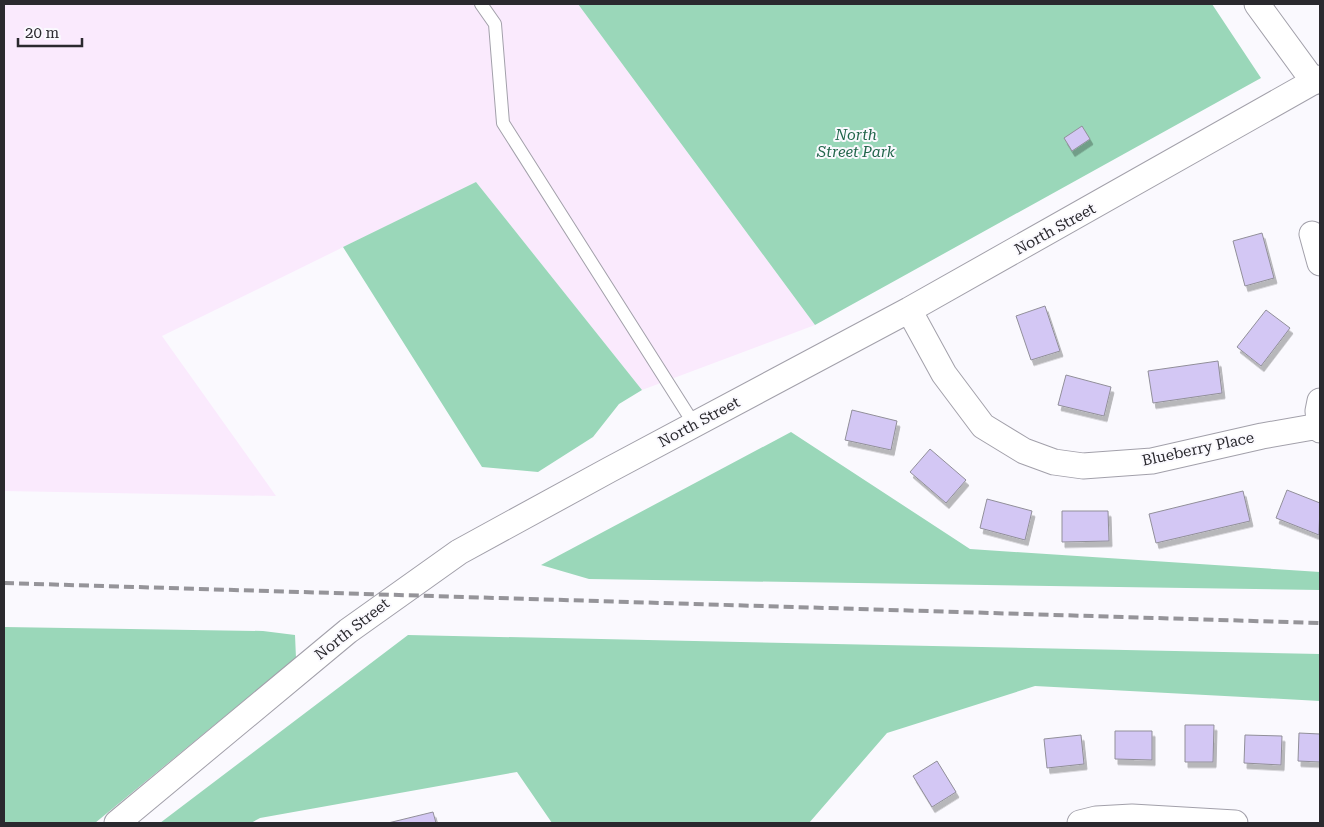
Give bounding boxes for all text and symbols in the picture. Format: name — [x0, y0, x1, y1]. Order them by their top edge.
scale bar — [18, 15, 81, 47]
text: 20 m — [25, 24, 60, 42]
park label: North Street Park — [816, 126, 896, 161]
street label: North Street — [1011, 199, 1099, 259]
street label: North Street — [655, 393, 743, 451]
street label: Blueberry Place — [1140, 428, 1256, 470]
street label: North Street — [311, 594, 393, 664]

